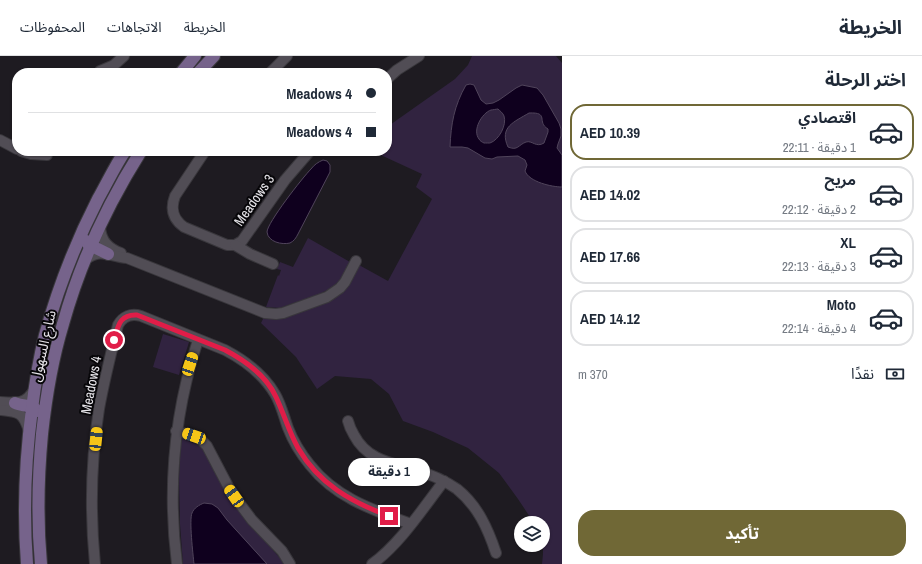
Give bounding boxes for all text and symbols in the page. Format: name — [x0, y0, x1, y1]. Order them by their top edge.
text: الخريطة — [839, 14, 902, 40]
text: المحفوظات — [20, 18, 85, 36]
text: الاتجاهات — [107, 18, 162, 36]
text: الخريطة — [184, 18, 226, 36]
text: اختر الرحلة — [825, 67, 906, 92]
text: Meadows 4 — [286, 83, 352, 104]
text: اقتصادي — [798, 107, 856, 128]
icon: car — [868, 114, 904, 150]
text: Meadows 4 — [286, 121, 352, 142]
text: AED 10.39 — [580, 122, 640, 143]
text: 1 دقيقة · 22:11 — [783, 139, 856, 156]
text: مريح — [824, 169, 856, 190]
street label: Meadows 3 — [230, 171, 278, 229]
icon: car — [868, 176, 904, 212]
text: AED 14.02 — [580, 184, 640, 205]
text: 2 دقيقة · 22:12 — [782, 201, 856, 218]
text: XL — [840, 232, 856, 253]
icon: car — [868, 238, 904, 274]
text: AED 17.66 — [580, 246, 640, 267]
text: 3 دقيقة · 22:13 — [782, 258, 856, 275]
text: Moto — [827, 294, 856, 315]
icon: car — [868, 300, 904, 336]
street label: شارع السهول — [26, 308, 62, 384]
text: AED 14.12 — [580, 308, 640, 329]
text: 4 دقيقة · 22:14 — [782, 320, 856, 337]
route start — [105, 331, 123, 349]
car — [181, 351, 199, 377]
street label: Meadows 4 — [77, 354, 106, 416]
text: نقدًا — [851, 363, 874, 384]
icon: cash — [884, 363, 906, 385]
text: 370 m — [578, 366, 608, 383]
car — [89, 426, 103, 452]
car — [181, 426, 207, 446]
callout: 1 دقيقة — [348, 458, 430, 486]
text: 1 دقيقة — [368, 463, 410, 480]
car — [222, 483, 246, 509]
route end — [380, 507, 398, 525]
button: تأكيد — [578, 510, 906, 556]
map controls — [514, 516, 550, 552]
button: layers — [514, 516, 550, 552]

